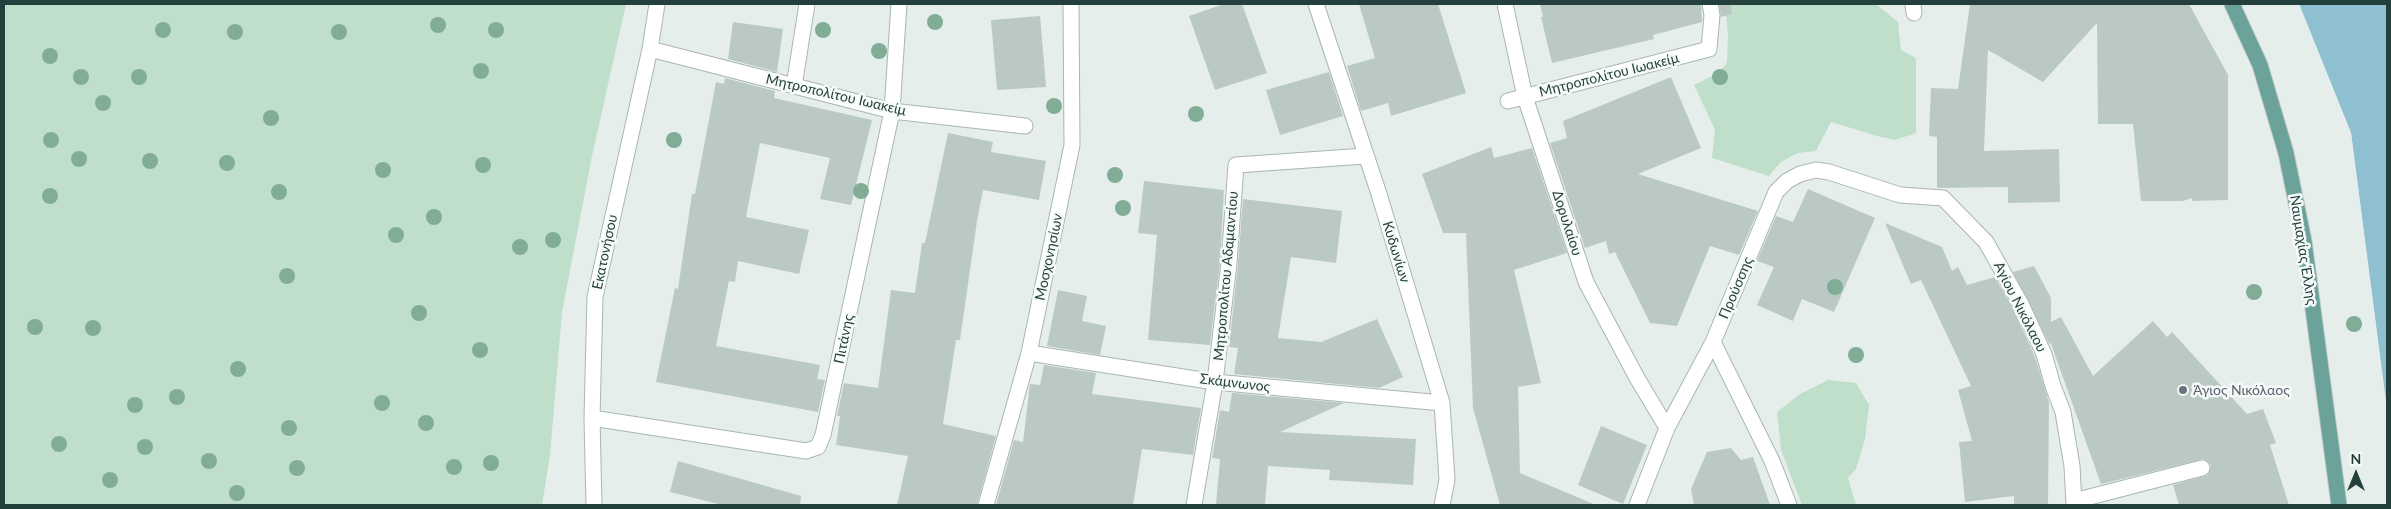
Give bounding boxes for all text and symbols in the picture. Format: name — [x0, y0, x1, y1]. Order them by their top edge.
street label: Μητροπολίτου Ιωακείμ — [1537, 49, 1681, 101]
street label: Μητροπολίτου Ιωακείμ — [764, 71, 908, 119]
street label: Δορυλαίου — [1549, 188, 1585, 258]
street label: Μητροπολίτου Αδαμαντίου — [1210, 190, 1242, 362]
street label: Ναυμαχίας Έλλης — [2286, 194, 2320, 306]
street label: Μοσχονησίων — [1032, 212, 1066, 302]
street label: Εκατονήσου — [589, 213, 621, 291]
street label: Κυδωνίων — [1379, 219, 1413, 285]
street label: Προύσσης — [1715, 255, 1757, 321]
street label: Αγίου Νικόλαου — [1990, 259, 2050, 355]
street label: Πιτάνης — [831, 313, 857, 365]
street label: Σκάμνωνος — [1199, 370, 1271, 396]
place label: Άγιος Νικόλαος — [2193, 382, 2290, 398]
marker: Άγιος Νικόλαος — [2177, 384, 2189, 396]
north arrow — [2331, 449, 2381, 499]
text: N — [2351, 450, 2361, 467]

